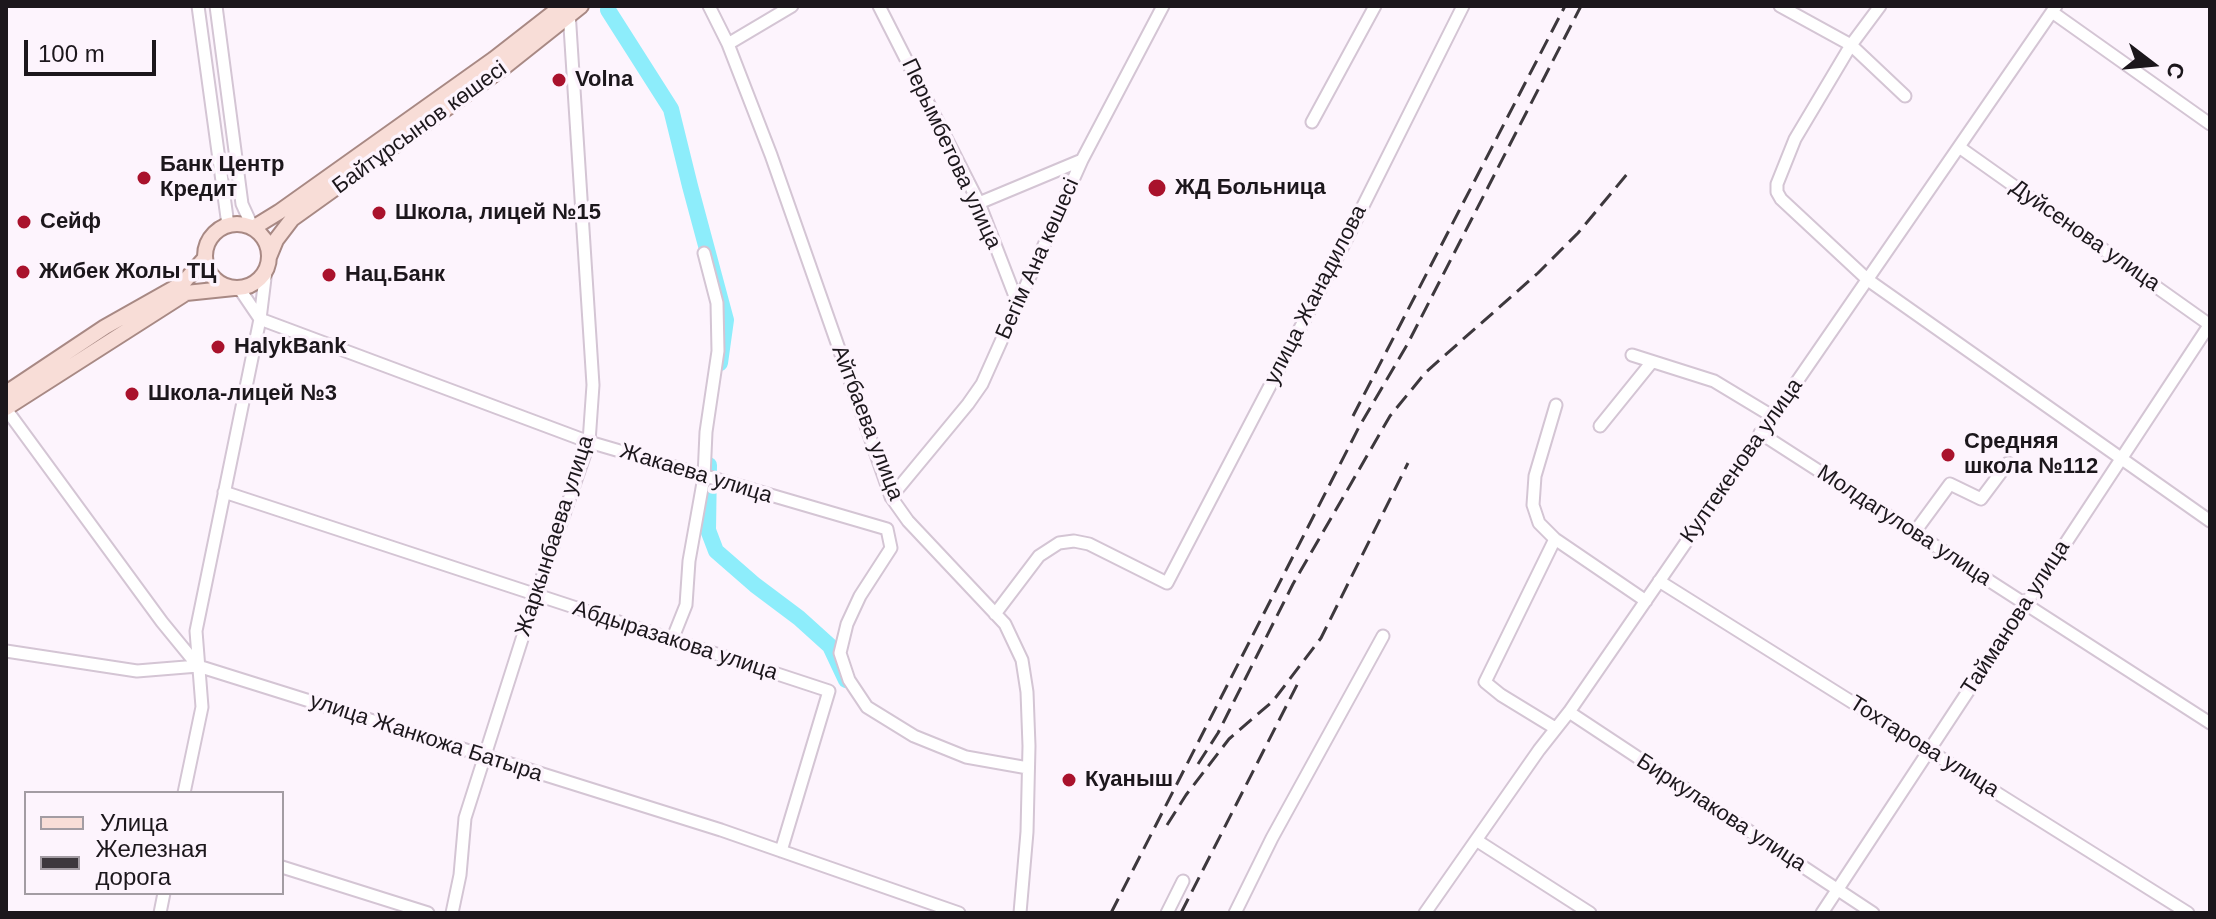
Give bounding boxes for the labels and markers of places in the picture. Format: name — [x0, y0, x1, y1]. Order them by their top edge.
place label: Volna — [575, 67, 633, 93]
marker: Volna — [550, 71, 568, 89]
place label: Банк Центр Кредит — [160, 152, 285, 204]
marker: Банк Центр Кредит — [135, 169, 153, 187]
place label: ЖД Больница — [1175, 175, 1326, 201]
marker: ЖД Больница — [1146, 177, 1168, 199]
place label: Школа, лицей №15 — [395, 200, 601, 226]
marker: Школа, лицей №15 — [370, 204, 388, 222]
place label: Сейф — [40, 209, 101, 235]
marker: Сейф — [15, 213, 33, 231]
place label: Жибек Жолы ТЦ — [39, 259, 216, 285]
place label: Нац.Банк — [345, 262, 445, 288]
marker: Жибек Жолы ТЦ — [14, 263, 32, 281]
marker: Нац.Банк — [320, 266, 338, 284]
place label: HalykBank — [234, 334, 347, 360]
marker: HalykBank — [209, 338, 227, 356]
place label: Школа-лицей №3 — [148, 381, 337, 407]
marker: Школа-лицей №3 — [123, 385, 141, 403]
place label: Средняя школа №112 — [1964, 429, 2098, 480]
marker: Средняя школа №112 — [1939, 446, 1957, 464]
place label: Куаныш — [1085, 767, 1173, 793]
marker: Куаныш — [1060, 771, 1078, 789]

